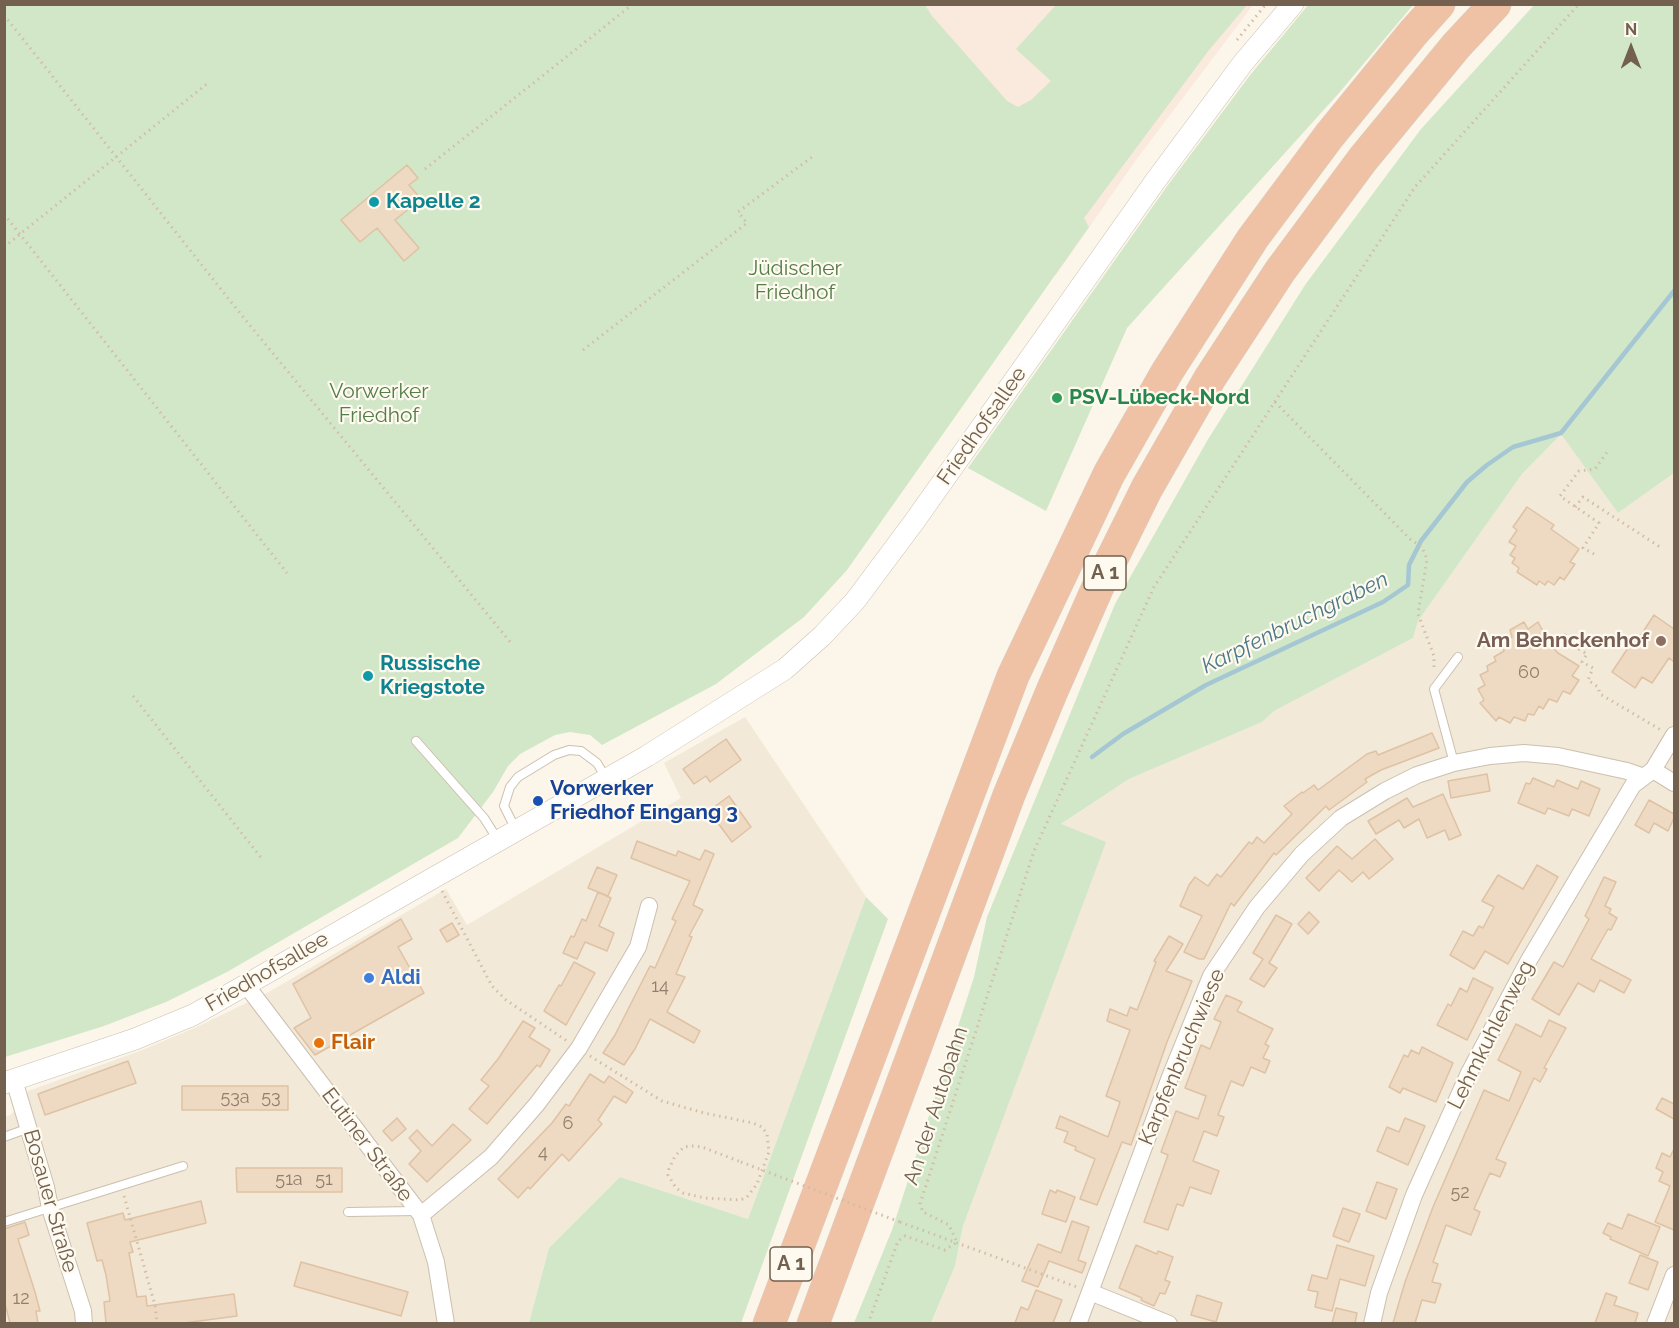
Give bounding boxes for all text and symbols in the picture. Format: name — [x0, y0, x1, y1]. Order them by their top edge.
north arrow — [1601, 18, 1661, 78]
text: N — [1625, 20, 1637, 39]
place label: Kapelle 2 — [386, 189, 481, 215]
marker: Kapelle 2 — [367, 195, 381, 209]
park label: Jüdischer Friedhof — [748, 256, 842, 306]
street label: Friedhofsallee — [932, 362, 1032, 490]
park label: Vorwerker Friedhof — [329, 379, 429, 429]
place label: PSV-Lübeck-Nord — [1069, 385, 1250, 411]
marker: PSV-Lübeck-Nord — [1050, 391, 1064, 405]
road number: A 1 — [1084, 556, 1126, 590]
water label: Karpfenbruchgraben — [1197, 566, 1393, 680]
place label: Am Behnckenhof — [1477, 628, 1649, 654]
marker: Am Behnckenhof — [1654, 634, 1668, 648]
place label: Russische Kriegstote — [380, 651, 485, 701]
house number: 60 — [1518, 662, 1540, 684]
marker: Russische Kriegstote — [361, 669, 375, 683]
place label: Vorwerker Friedhof Eingang 3 — [550, 776, 738, 826]
marker: Vorwerker Friedhof Eingang 3 — [531, 794, 545, 808]
street label: Friedhofsallee — [201, 927, 333, 1017]
street label: Lehmkuhlenweg — [1443, 956, 1539, 1114]
place label: Aldi — [381, 965, 421, 991]
street label: Karpfenbruchwiese — [1133, 965, 1231, 1149]
marker: Aldi — [362, 971, 376, 985]
house number: 14 — [651, 976, 669, 998]
street label: An der Autobahn — [899, 1024, 973, 1188]
place label: Flair — [331, 1030, 375, 1056]
marker: Flair — [312, 1036, 326, 1050]
street label: Eutiner Straße — [316, 1083, 418, 1207]
house number: 53a — [220, 1087, 250, 1109]
house number: 53 — [261, 1087, 281, 1109]
house number: 6 — [563, 1113, 573, 1135]
street label: Bosauer Straße — [18, 1126, 82, 1276]
house number: 4 — [538, 1142, 548, 1164]
house number: 51a — [275, 1169, 303, 1191]
house number: 51 — [315, 1169, 333, 1191]
house number: 52 — [1450, 1182, 1470, 1204]
road number: A 1 — [770, 1247, 812, 1281]
house number: 12 — [12, 1288, 30, 1310]

